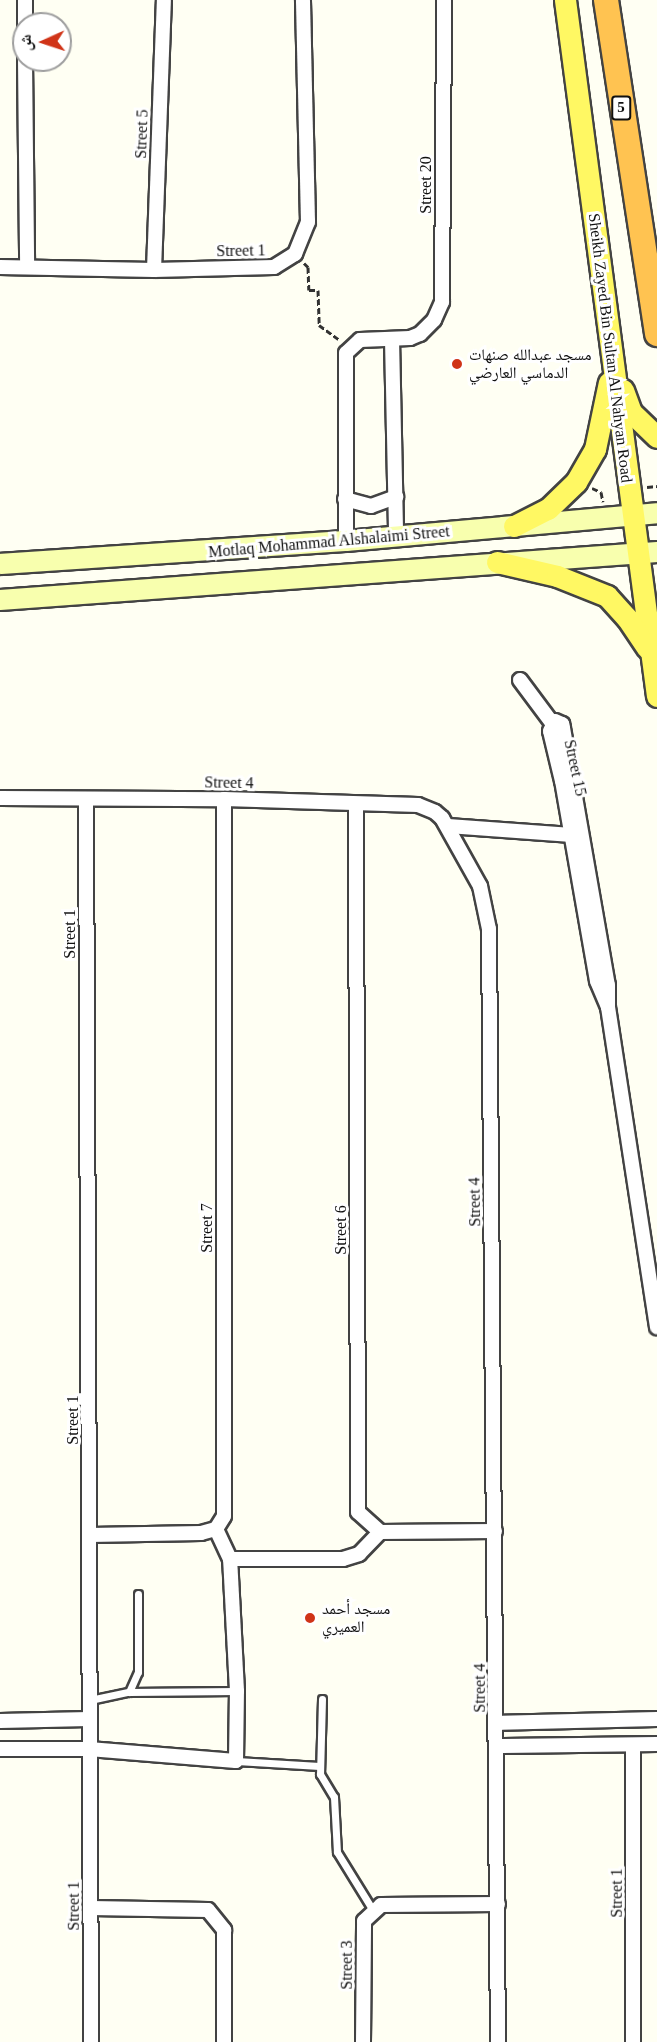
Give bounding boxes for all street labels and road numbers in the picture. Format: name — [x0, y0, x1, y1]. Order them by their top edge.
road number: 5 — [610, 96, 632, 120]
street label: Street 5 — [132, 109, 152, 159]
street label: Street 20 — [416, 156, 436, 214]
street label: Sheikh Zayed Bin Sultan Al Nahyan Road — [584, 212, 636, 484]
street label: Street 1 — [216, 241, 266, 261]
street label: Motlaq Mohammad Alshalaimi Street — [207, 522, 451, 562]
street label: Street 15 — [560, 738, 590, 798]
street label: Street 4 — [204, 773, 254, 793]
street label: Street 1 — [60, 909, 80, 959]
street label: Street 4 — [465, 1177, 485, 1227]
street label: Street 7 — [197, 1203, 217, 1253]
street label: Street 6 — [331, 1205, 351, 1255]
street label: Street 1 — [63, 1395, 83, 1445]
street label: Street 4 — [470, 1663, 490, 1713]
street label: Street 1 — [607, 1868, 627, 1918]
street label: Street 1 — [64, 1881, 84, 1931]
street label: Street 3 — [337, 1940, 357, 1990]

